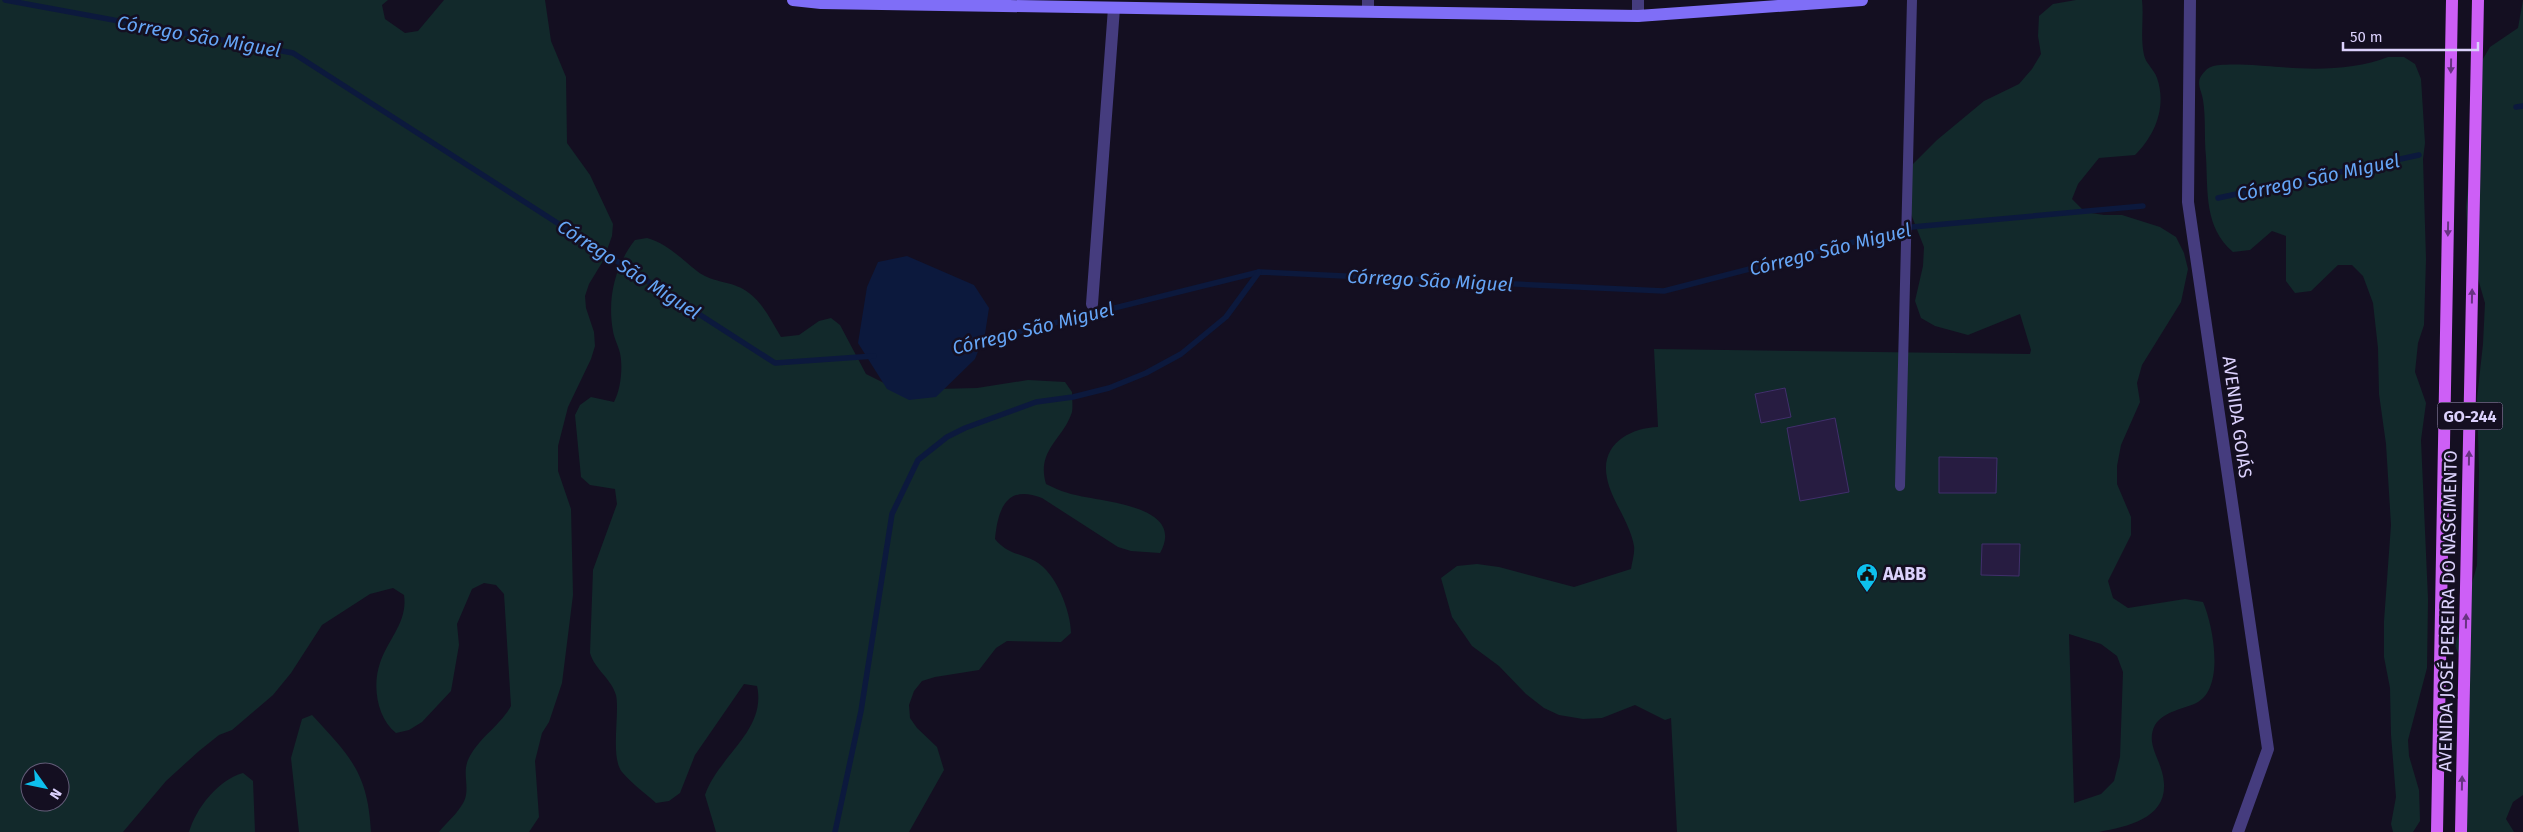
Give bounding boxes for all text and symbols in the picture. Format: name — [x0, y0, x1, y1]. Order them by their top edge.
water label: Córrego São Miguel — [115, 11, 283, 62]
scale bar — [2343, 20, 2478, 52]
text: 50 m — [2350, 28, 2383, 46]
one-way arrow — [2447, 58, 2455, 74]
water label: Córrego São Miguel — [2235, 149, 2402, 206]
water label: Córrego São Miguel — [553, 215, 705, 324]
water label: Córrego São Miguel — [1747, 218, 1913, 281]
one-way arrow — [2444, 221, 2452, 237]
water label: Córrego São Miguel — [1347, 265, 1513, 296]
one-way arrow — [2468, 288, 2476, 304]
water label: Córrego São Miguel — [950, 297, 1116, 360]
street label: AVENIDA GOIÁS — [2218, 354, 2257, 480]
road number: GO-244 — [2438, 402, 2502, 430]
street label: AVENIDA JOSÉ PEREIRA DO NASCIMENTO — [2433, 450, 2462, 772]
one-way arrow — [2465, 450, 2473, 466]
public building icon: AABB — [1855, 562, 1879, 593]
place label: AABB — [1882, 563, 1926, 585]
one-way arrow — [2462, 613, 2470, 629]
north arrow — [20, 762, 70, 812]
one-way arrow — [2459, 775, 2467, 791]
text: N — [46, 785, 65, 802]

